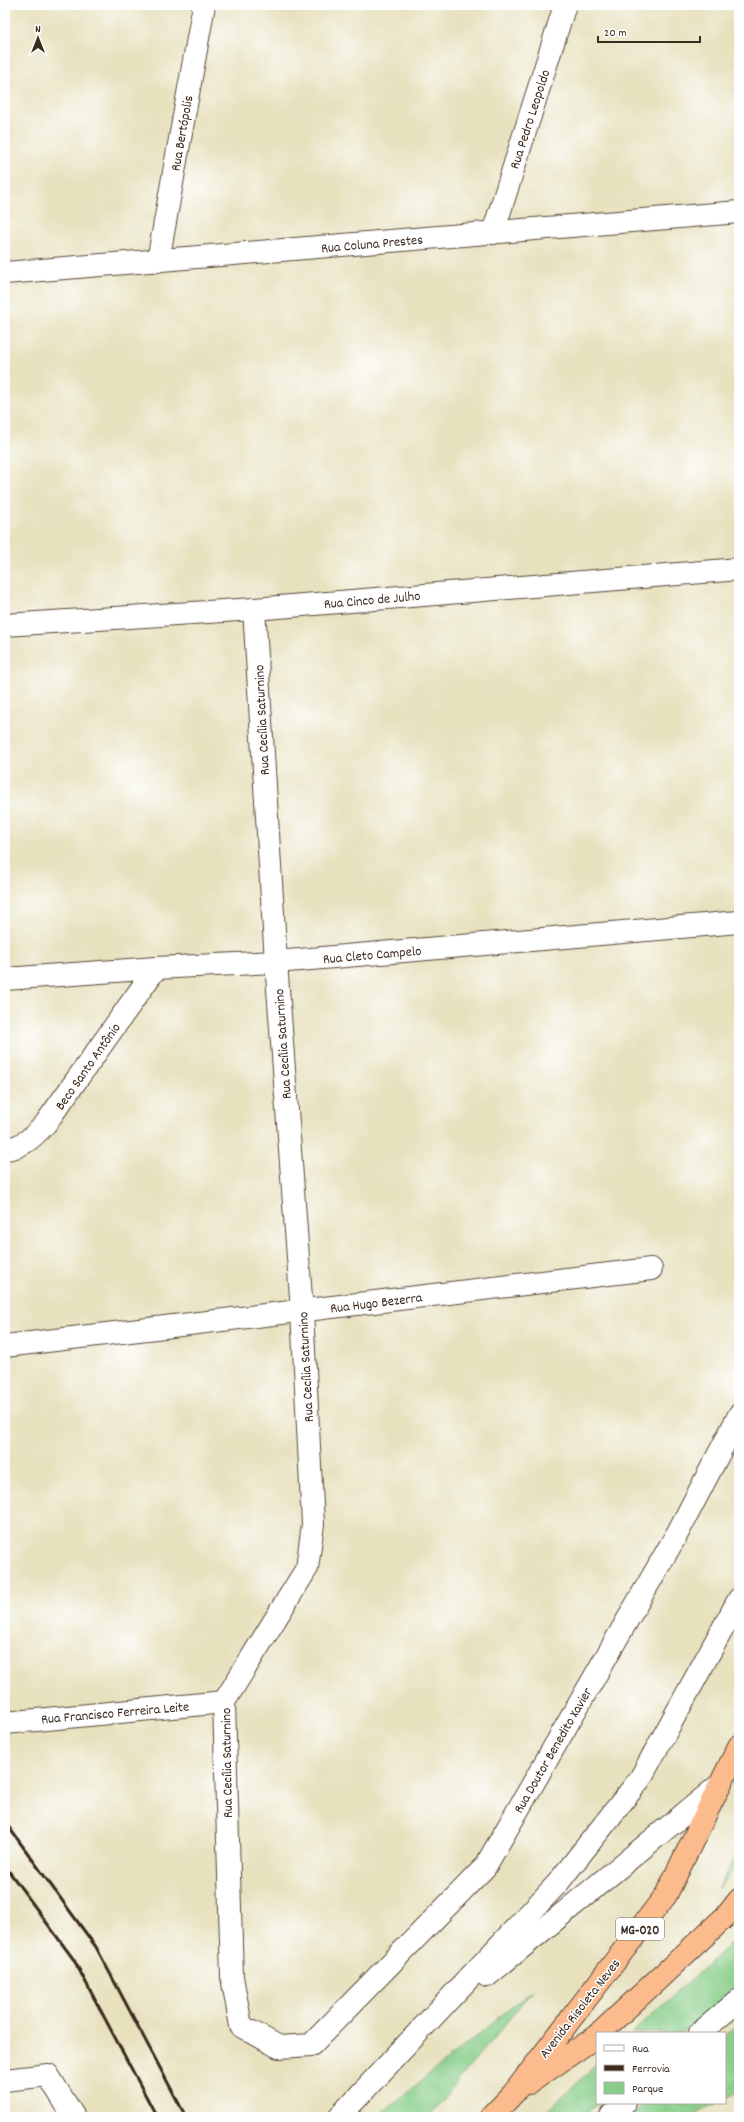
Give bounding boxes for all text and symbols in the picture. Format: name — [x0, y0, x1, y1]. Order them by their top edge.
north arrow — [18, 18, 58, 58]
scale bar — [598, 18, 700, 44]
text: N — [35, 22, 41, 38]
text: 20 m — [604, 25, 627, 42]
street label: Rua Pedro Leopoldo — [505, 67, 556, 172]
street label: Rua Bertópolis — [166, 94, 199, 173]
street label: Rua Coluna Prestes — [320, 231, 424, 259]
street label: Rua Cinco de Julho — [323, 587, 421, 615]
street label: Rua Cecília Saturnino — [250, 664, 276, 776]
street label: Rua Cleto Campelo — [322, 942, 422, 970]
street label: Rua Cecília Saturnino — [270, 988, 298, 1100]
street label: Beco Santo Antônio — [51, 1019, 126, 1115]
street label: Rua Hugo Bezerra — [329, 1288, 424, 1320]
street label: Rua Cecília Saturnino — [294, 1311, 320, 1423]
street label: Rua Doutor Benedito Xavier — [509, 1684, 598, 1818]
street label: Rua Francisco Ferreira Leite — [40, 1698, 190, 1730]
street label: Rua Cecília Saturnino — [217, 1708, 239, 1818]
road number: MG-020 — [616, 1918, 664, 1940]
street label: Avenida Risoleta Neves — [535, 1955, 626, 2063]
legend — [596, 2032, 726, 2104]
text: Rua — [632, 2041, 649, 2058]
text: Ferrovia — [632, 2061, 670, 2078]
text: Parque — [632, 2081, 663, 2098]

